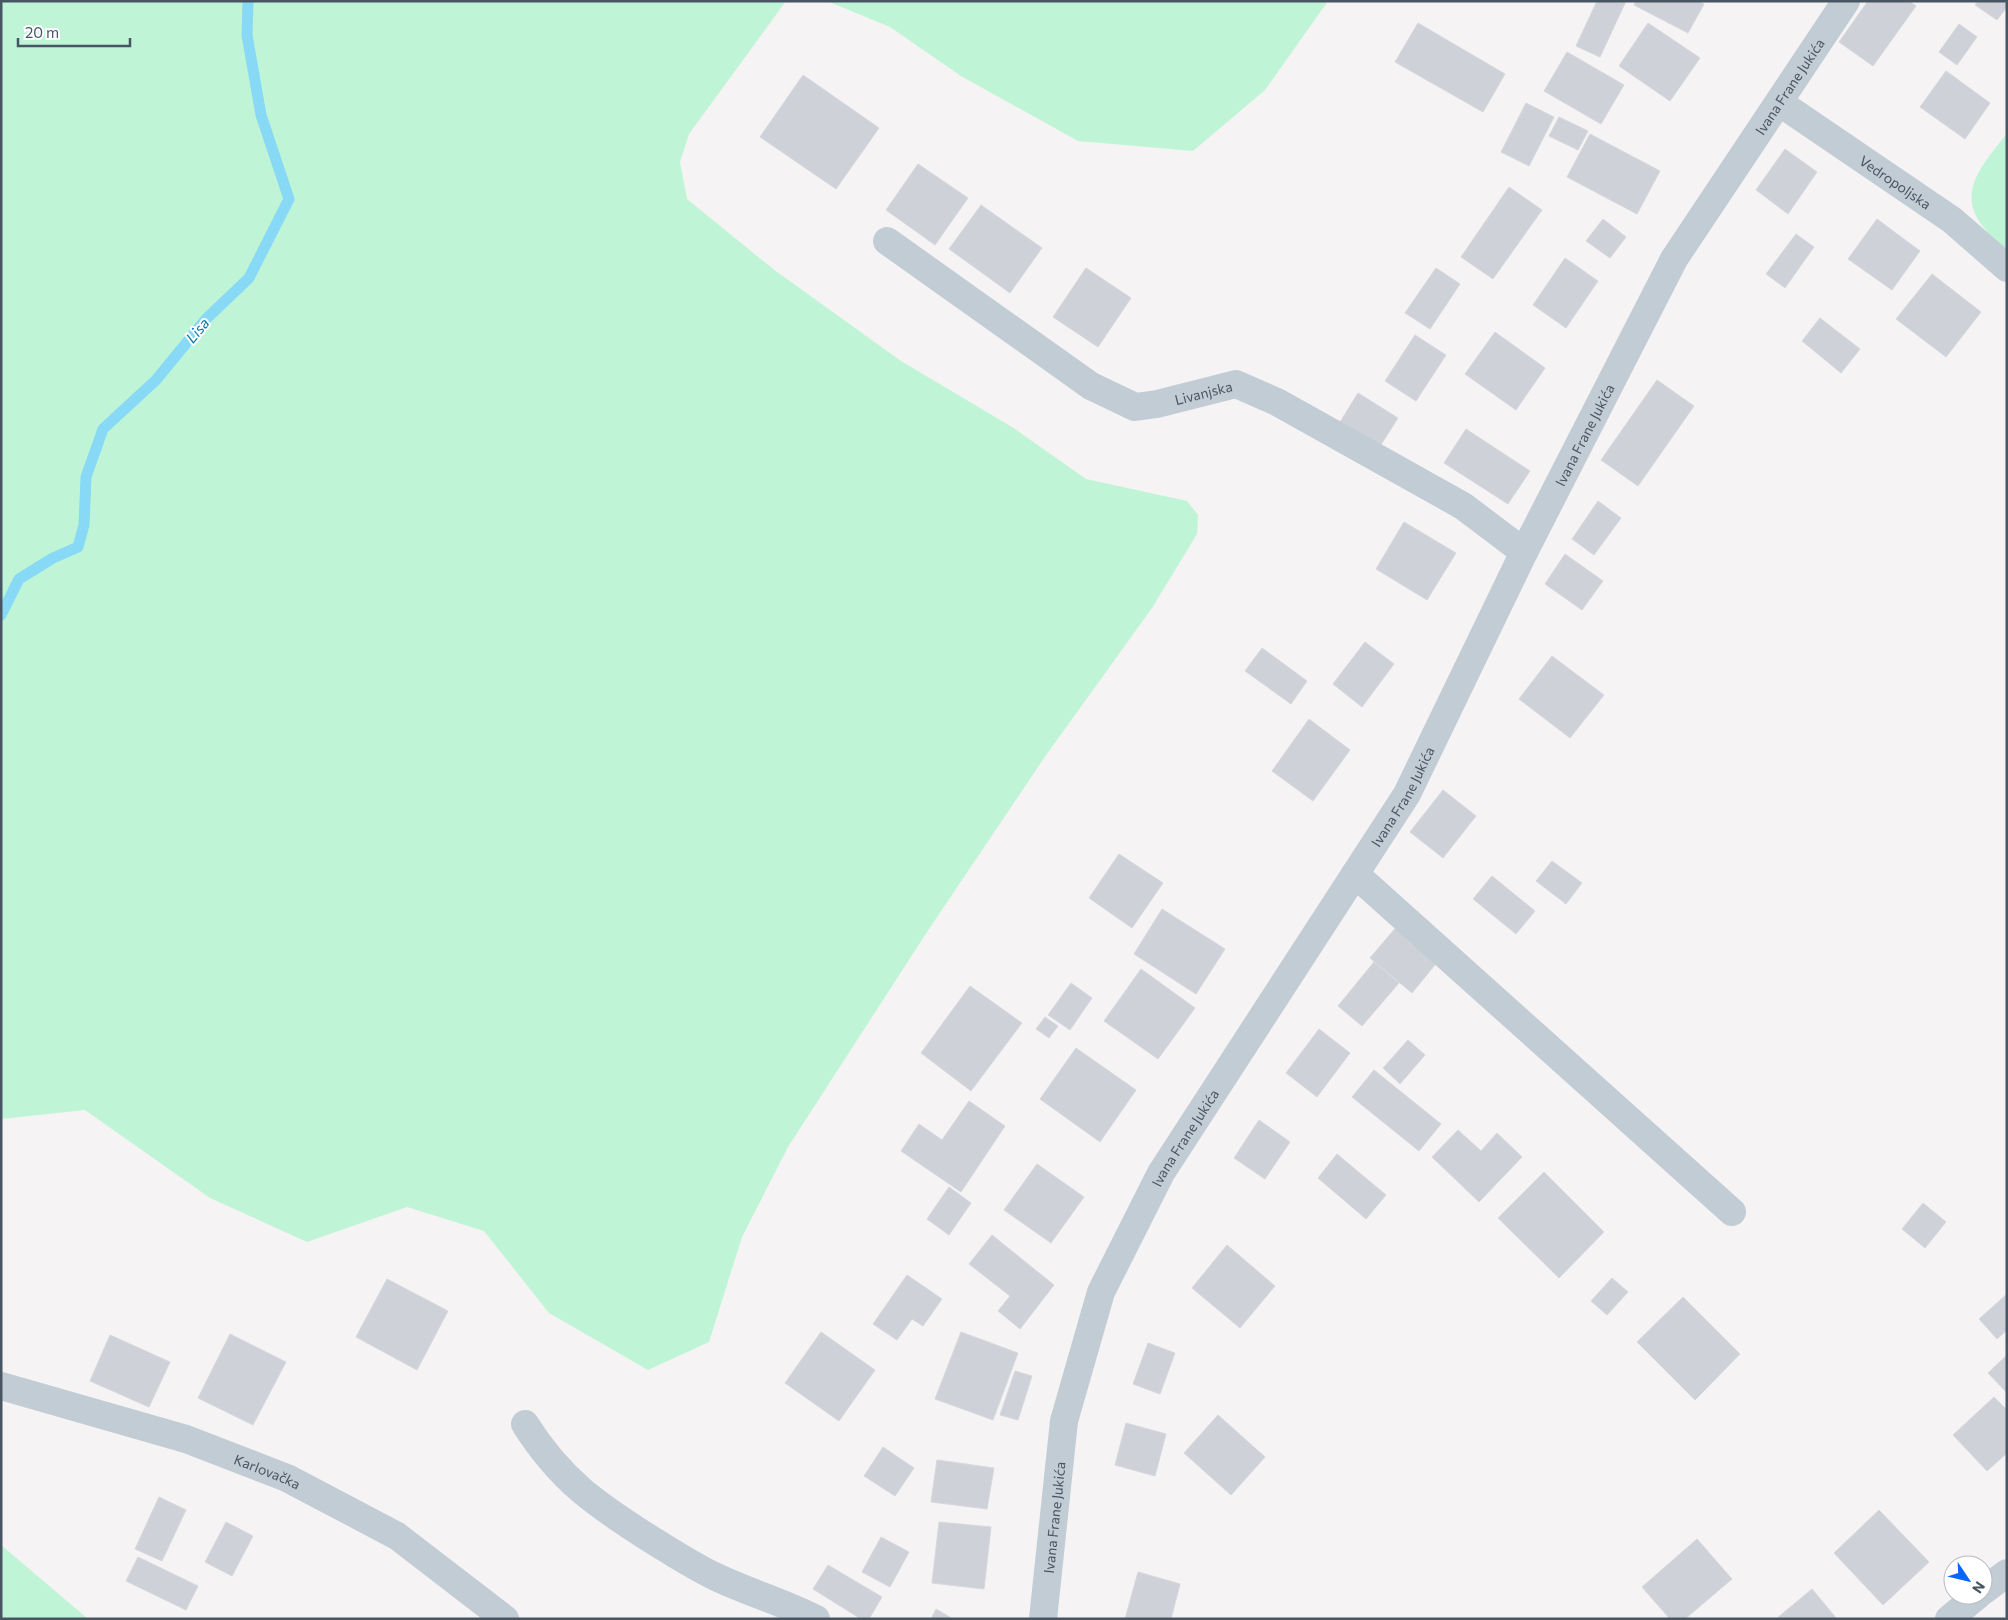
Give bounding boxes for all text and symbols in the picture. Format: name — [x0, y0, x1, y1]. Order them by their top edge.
scale bar — [18, 15, 130, 47]
text: 20 m — [25, 23, 59, 41]
street label: Ivana Frane Jukića — [1751, 35, 1827, 138]
street label: Vedropoljska — [1857, 151, 1935, 212]
water label: Lisa — [181, 314, 213, 346]
street label: Livanjska — [1173, 377, 1234, 408]
street label: Ivana Frane Jukića — [1551, 381, 1617, 489]
street label: Ivana Frane Jukića — [1367, 744, 1437, 849]
street label: Ivana Frane Jukića — [1147, 1086, 1222, 1189]
street label: Karlovačka — [232, 1450, 304, 1492]
street label: Ivana Frane Jukića — [1039, 1461, 1068, 1574]
north arrow — [1943, 1555, 1993, 1605]
text: N — [1969, 1579, 1989, 1597]

